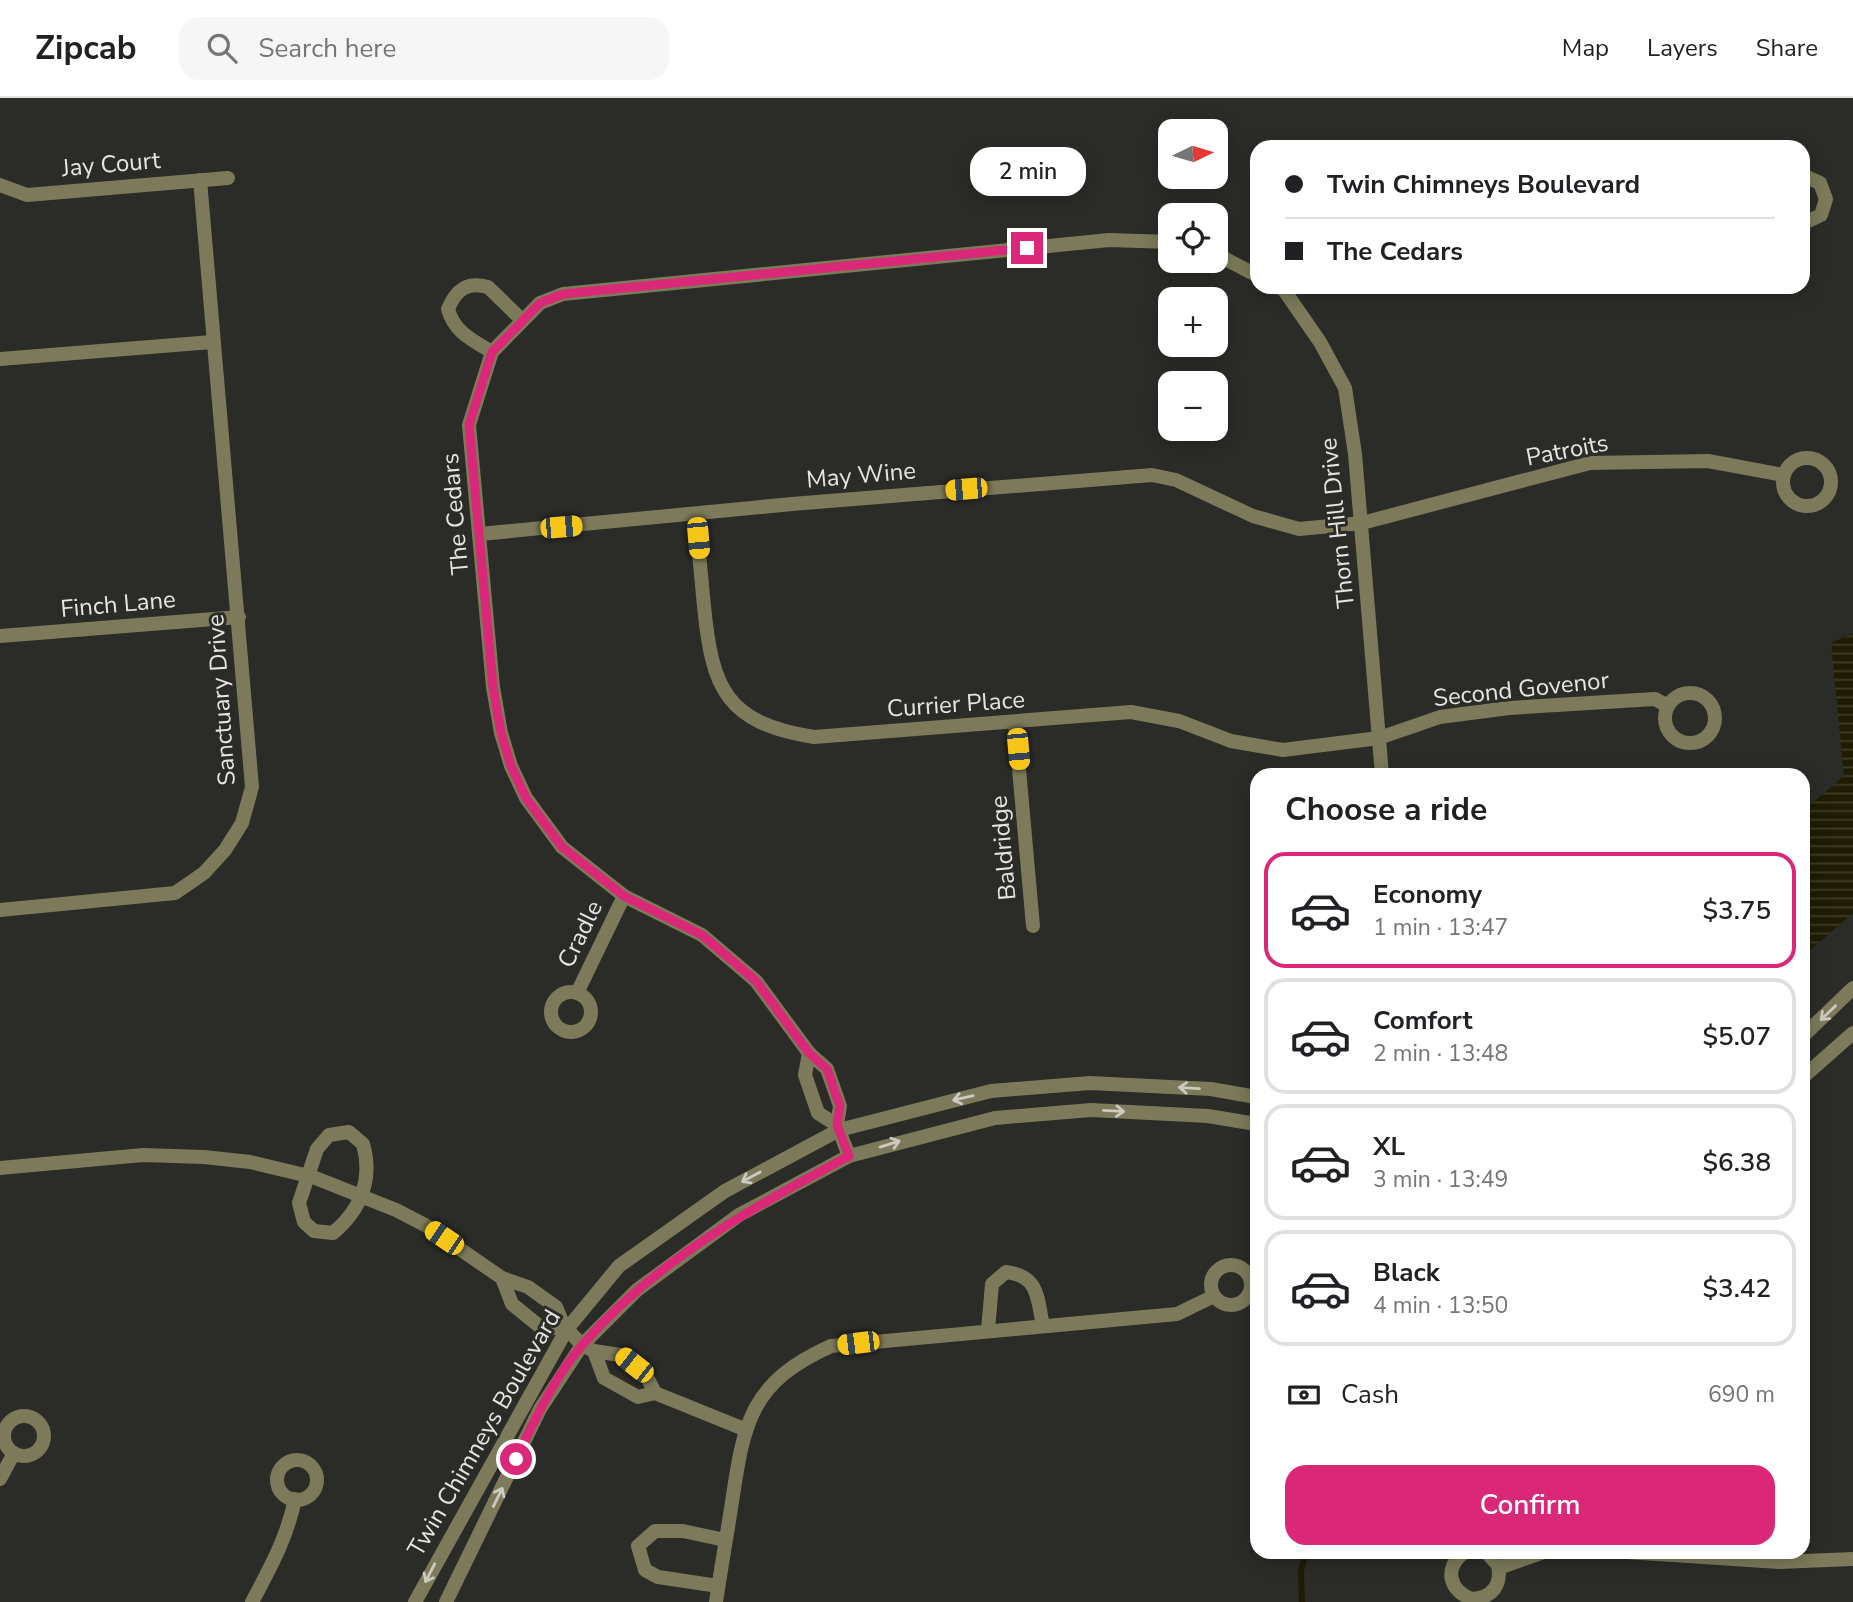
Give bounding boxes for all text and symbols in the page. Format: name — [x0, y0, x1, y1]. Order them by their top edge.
search box — [179, 17, 669, 80]
text: Zipcab — [35, 26, 137, 71]
icon: search — [203, 29, 241, 67]
text: Search here — [259, 31, 396, 66]
text: Map — [1562, 32, 1609, 64]
text: Layers — [1647, 32, 1718, 64]
text: Share — [1756, 32, 1818, 64]
north arrow — [1158, 119, 1228, 189]
map controls — [1158, 119, 1228, 441]
street label: Jay Court — [59, 144, 162, 184]
callout: 2 min — [969, 146, 1085, 195]
text: 2 min — [999, 156, 1057, 187]
text: Twin Chimneys Boulevard — [1327, 167, 1640, 202]
button: locate — [1158, 203, 1228, 273]
route end — [1011, 232, 1043, 264]
text: The Cedars — [1327, 234, 1463, 269]
button: + — [1158, 287, 1228, 357]
button: − — [1158, 371, 1228, 441]
street label: Patroits — [1523, 426, 1611, 474]
street label: Thorn Hill Drive — [1312, 436, 1362, 610]
street label: The Cedars — [434, 452, 476, 576]
street label: May Wine — [805, 454, 917, 496]
car — [945, 477, 988, 501]
car — [540, 515, 583, 539]
car — [686, 516, 711, 560]
street label: Finch Lane — [59, 583, 177, 625]
street label: Sanctuary Drive — [199, 613, 243, 787]
street label: Second Govenor — [1431, 664, 1611, 714]
street label: Currier Place — [886, 683, 1026, 725]
car — [1006, 727, 1031, 771]
text: Choose a ride — [1285, 788, 1487, 831]
street label: Baldridge — [982, 794, 1024, 902]
text: Economy — [1373, 877, 1482, 912]
icon: car — [1289, 879, 1352, 942]
text: $3.75 — [1702, 893, 1771, 928]
street label: Cradle — [550, 895, 610, 973]
text: 1 min · 13:47 — [1373, 912, 1508, 943]
text: Comfort — [1373, 1003, 1473, 1038]
one-way arrow — [1820, 1004, 1837, 1021]
icon: car — [1289, 1005, 1352, 1068]
text: $5.07 — [1702, 1019, 1771, 1054]
text: 2 min · 13:48 — [1373, 1038, 1508, 1069]
one-way arrow — [1178, 1081, 1201, 1094]
one-way arrow — [952, 1091, 975, 1105]
one-way arrow — [1102, 1105, 1125, 1118]
text: XL — [1373, 1129, 1405, 1164]
icon: car — [1289, 1131, 1352, 1194]
one-way arrow — [878, 1136, 900, 1149]
text: $6.38 — [1702, 1145, 1771, 1180]
text: 3 min · 13:49 — [1373, 1164, 1508, 1195]
one-way arrow — [742, 1170, 762, 1184]
car — [421, 1218, 468, 1258]
text: Black — [1373, 1255, 1440, 1290]
icon: car — [1289, 1257, 1352, 1320]
text: $3.42 — [1702, 1271, 1771, 1306]
text: 4 min · 13:50 — [1373, 1290, 1508, 1321]
street label: Twin Chimneys Boulevard — [400, 1304, 568, 1562]
car — [836, 1330, 881, 1356]
car — [611, 1344, 658, 1386]
icon: cash — [1285, 1376, 1323, 1414]
text: Cash — [1341, 1377, 1399, 1412]
text: 690 m — [1708, 1379, 1775, 1410]
route start — [500, 1443, 532, 1475]
button: Confirm — [1285, 1465, 1775, 1545]
one-way arrow — [491, 1487, 505, 1508]
one-way arrow — [422, 1562, 436, 1583]

